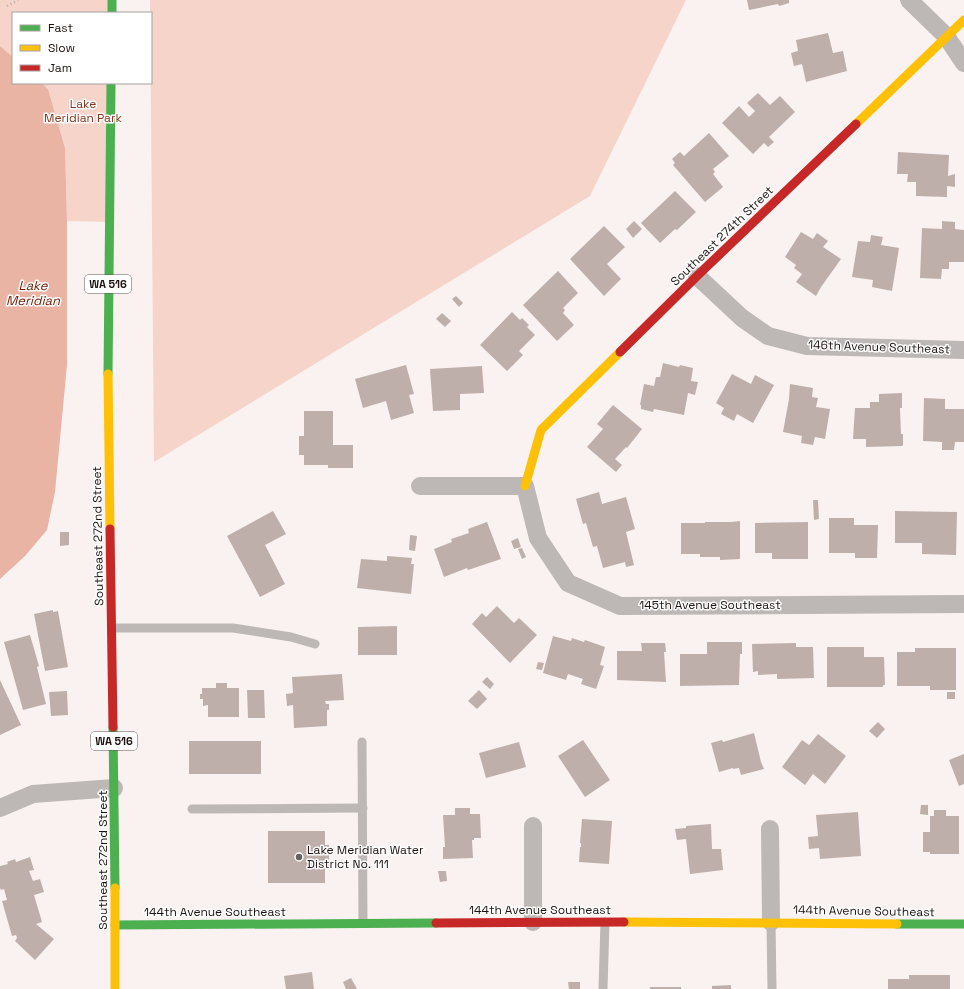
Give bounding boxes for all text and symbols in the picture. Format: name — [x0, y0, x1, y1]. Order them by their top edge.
legend — [12, 12, 152, 84]
text: Fast — [48, 20, 73, 36]
text: Slow — [48, 40, 75, 56]
text: Jam — [48, 60, 72, 76]
park label: Lake Meridian Park — [44, 96, 122, 126]
street label: Southeast 274th Street — [667, 183, 777, 289]
road number: WA 516 — [85, 275, 131, 293]
water label: Lake Meridian — [6, 277, 61, 309]
street label: 146th Avenue Southeast — [808, 337, 950, 357]
street label: Southeast 272nd Street — [89, 466, 107, 606]
street label: 145th Avenue Southeast — [639, 597, 781, 613]
road number: WA 516 — [91, 732, 137, 750]
street label: Southeast 272nd Street — [95, 790, 111, 930]
place label: Lake Meridian Water District No. 111 — [307, 842, 424, 872]
marker: Lake Meridian Water District No. 111 — [294, 852, 304, 862]
street label: 144th Avenue Southeast — [469, 902, 611, 918]
street label: 144th Avenue Southeast — [793, 902, 935, 920]
street label: 144th Avenue Southeast — [144, 904, 286, 920]

